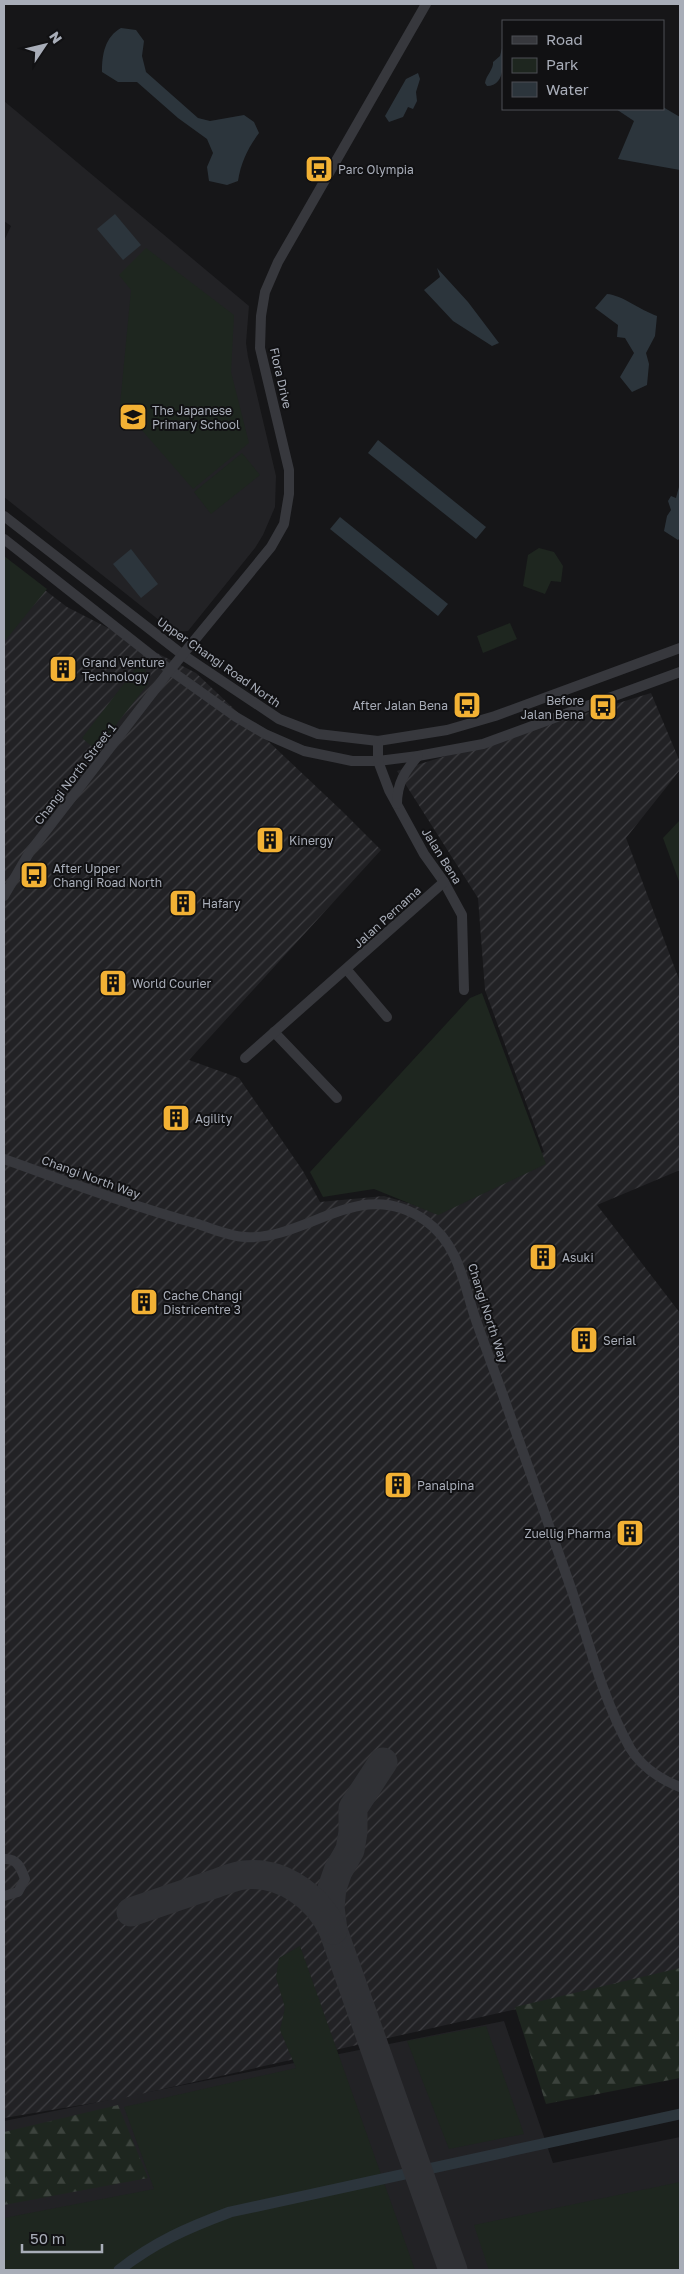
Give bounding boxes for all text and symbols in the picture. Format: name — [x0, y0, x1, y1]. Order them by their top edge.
north arrow — [20, 20, 70, 70]
legend — [502, 20, 664, 110]
text: N — [46, 28, 66, 46]
text: Road — [546, 30, 583, 48]
text: Park — [546, 55, 579, 73]
text: Water — [546, 80, 589, 98]
bus stop icon: Parc Olympia — [304, 154, 334, 184]
place label: Parc Olympia — [338, 162, 414, 177]
street label: Flora Drive — [267, 346, 295, 410]
school or university icon: The Japanese Primary School — [118, 402, 148, 432]
place label: The Japanese Primary School — [152, 403, 240, 432]
street label: Upper Changi Road North — [154, 614, 284, 710]
building icon: Grand Venture Technology — [48, 654, 78, 684]
place label: Grand Venture Technology — [82, 655, 165, 684]
bus stop icon: After Jalan Bena — [452, 690, 482, 720]
bus stop icon: Before Jalan Bena — [588, 692, 618, 722]
place label: Before Jalan Bena — [520, 693, 584, 722]
place label: After Jalan Bena — [353, 698, 448, 713]
street label: Changi North Street 1 — [31, 720, 119, 827]
building icon: Kinergy — [255, 825, 285, 855]
street label: Jalan Bena — [419, 825, 465, 887]
place label: Kinergy — [289, 833, 334, 848]
bus stop icon: After Upper Changi Road North — [19, 860, 49, 890]
place label: After Upper Changi Road North — [53, 861, 162, 890]
street label: Jalan Pernama — [350, 883, 424, 951]
building icon: Hafary — [168, 888, 198, 918]
place label: Hafary — [202, 896, 241, 911]
building icon: World Courier — [98, 968, 128, 998]
place label: World Courier — [132, 976, 211, 991]
building icon: Agility — [161, 1103, 191, 1133]
place label: Agility — [195, 1111, 233, 1126]
street label: Changi North Way — [40, 1152, 143, 1202]
building icon: Asuki — [528, 1242, 558, 1272]
place label: Asuki — [562, 1250, 594, 1265]
street label: Changi North Way — [465, 1261, 511, 1365]
building icon: Cache Changi Districentre 3 — [129, 1287, 159, 1317]
place label: Cache Changi Districentre 3 — [163, 1288, 242, 1317]
building icon: Serial — [569, 1325, 599, 1355]
place label: Serial — [603, 1333, 636, 1348]
building icon: Panalpina — [383, 1470, 413, 1500]
place label: Panalpina — [417, 1478, 474, 1493]
building icon: Zuellig Pharma — [615, 1518, 645, 1548]
place label: Zuellig Pharma — [524, 1526, 611, 1541]
scale bar — [22, 2222, 102, 2254]
text: 50 m — [30, 2229, 65, 2247]

